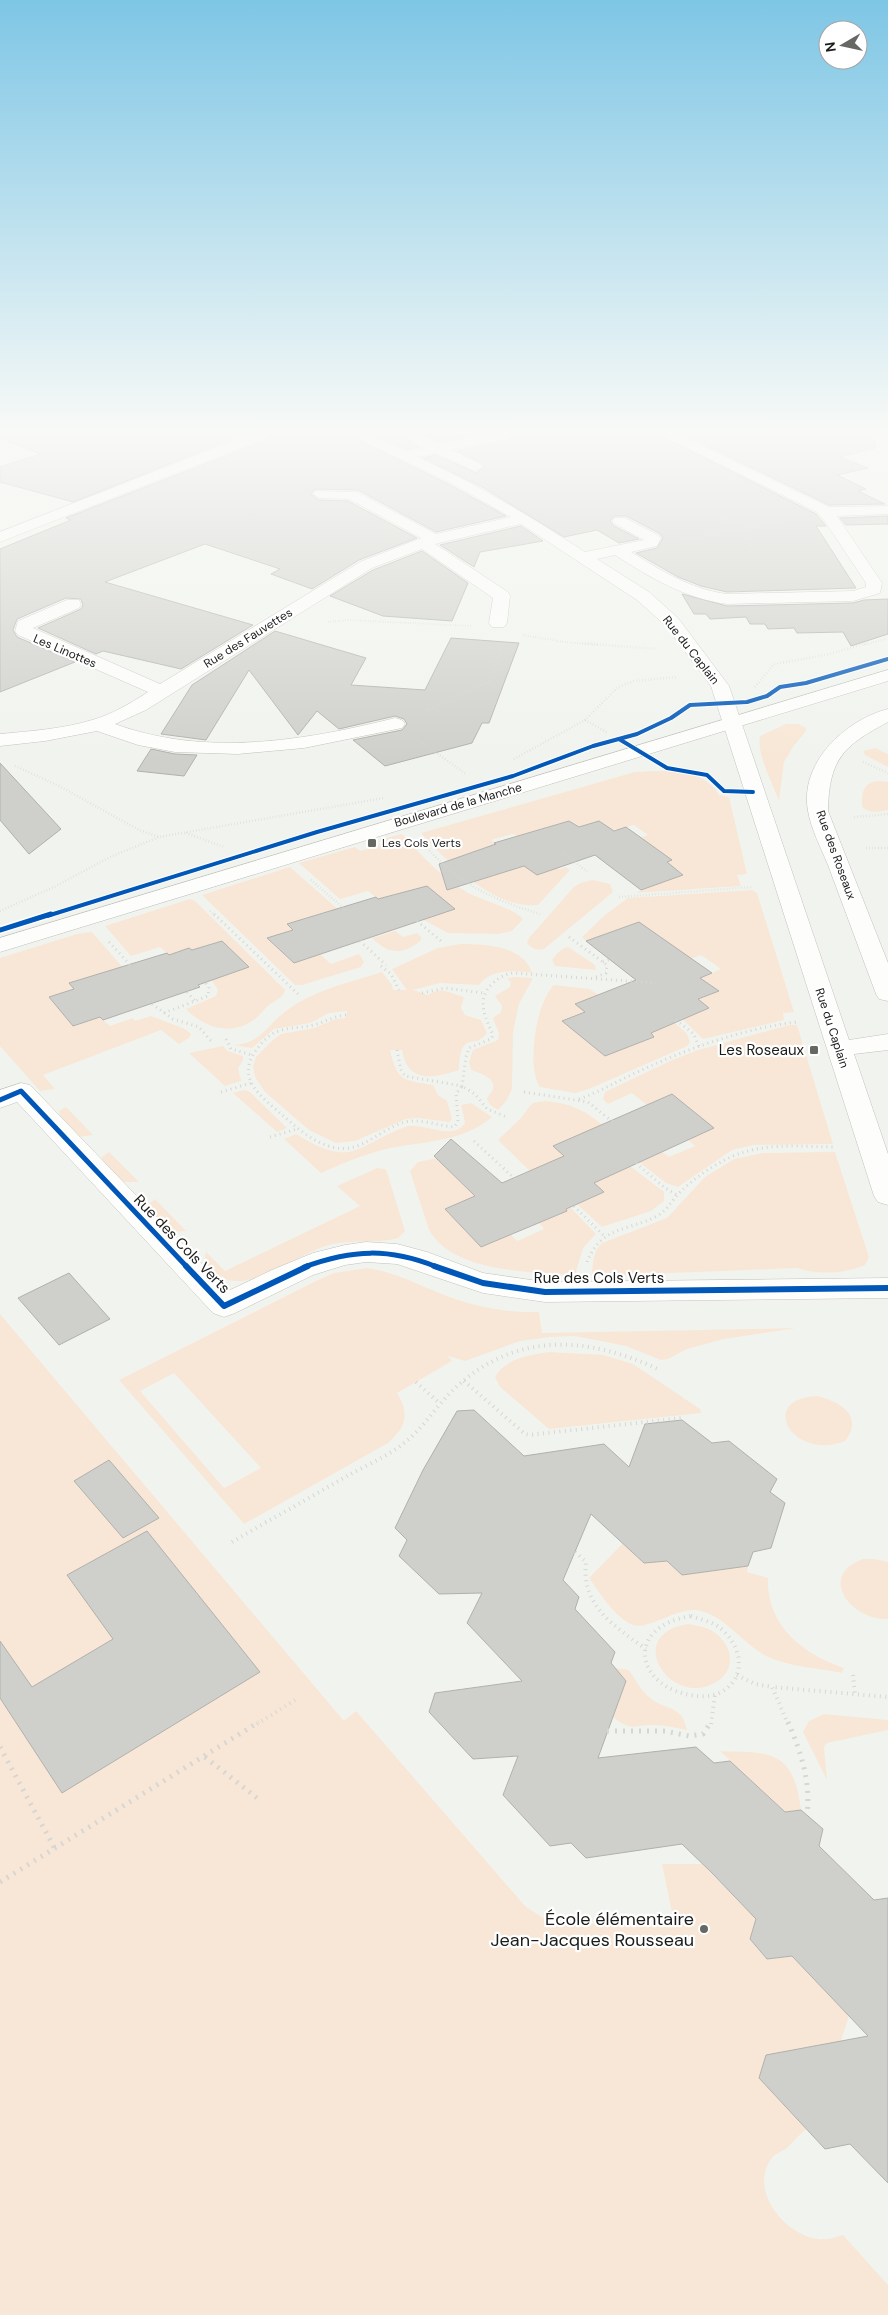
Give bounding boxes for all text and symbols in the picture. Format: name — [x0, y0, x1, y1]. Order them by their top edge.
north arrow — [818, 20, 868, 70]
text: N — [820, 41, 840, 53]
street label: Rue des Fauvettes — [201, 604, 295, 672]
street label: Rue du Caplain — [659, 612, 723, 688]
street label: Les Linottes — [31, 631, 99, 671]
street label: Boulevard de la Manche — [392, 779, 524, 831]
street label: Rue des Roseaux — [812, 808, 860, 902]
place label: Les Cols Verts — [382, 835, 461, 851]
marker: Les Cols Verts — [366, 837, 378, 849]
street label: Rue du Caplain — [812, 986, 852, 1070]
place label: Les Roseaux — [719, 1040, 805, 1060]
marker: Les Roseaux — [808, 1044, 820, 1056]
street label: Rue des Cols Verts — [129, 1190, 235, 1298]
street label: Rue des Cols Verts — [534, 1268, 664, 1288]
place label: École élémentaire Jean-Jacques Rousseau — [491, 1907, 694, 1952]
marker: École élémentaire Jean-Jacques Rousseau — [698, 1923, 710, 1935]

